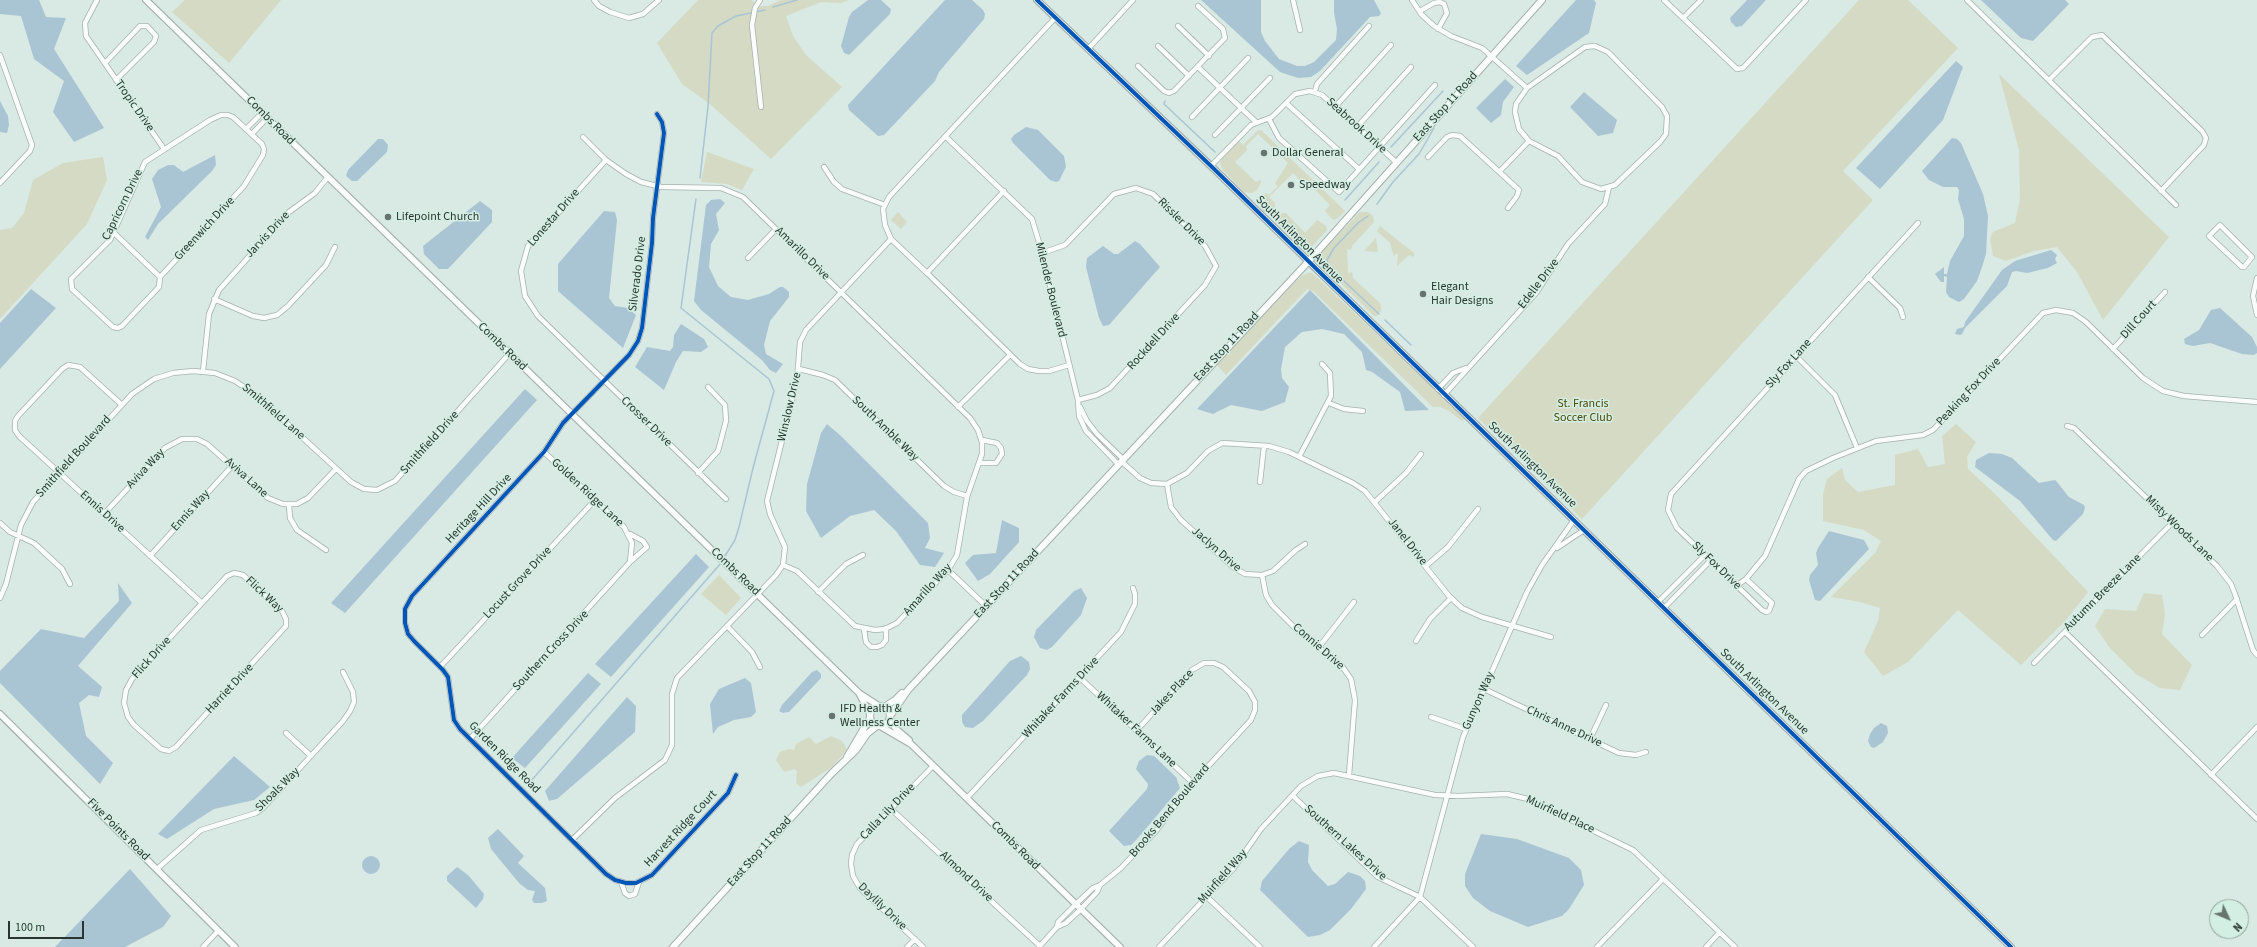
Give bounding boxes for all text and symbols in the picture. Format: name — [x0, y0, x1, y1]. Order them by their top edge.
street label: East Stop 11 Road — [1411, 69, 1481, 145]
street label: Tropic Drive — [111, 77, 157, 135]
street label: Combs Road — [243, 94, 297, 148]
street label: Seabrook Drive — [1323, 95, 1389, 157]
place label: Dollar General — [1272, 146, 1343, 160]
marker: Dollar General — [1259, 148, 1269, 158]
street label: Capricorn Drive — [100, 167, 146, 243]
place label: Speedway — [1299, 178, 1351, 192]
marker: Speedway — [1286, 180, 1296, 190]
street label: Lonestar Drive — [525, 186, 583, 250]
street label: South Arlington Avenue — [1252, 193, 1346, 287]
street label: Greenwich Drive — [172, 194, 238, 264]
street label: Rissler Drive — [1154, 195, 1208, 249]
street label: Jarvis Drive — [243, 209, 293, 261]
place label: Lifepoint Church — [396, 210, 479, 224]
marker: Lifepoint Church — [383, 212, 393, 222]
street label: Amarillo Drive — [772, 224, 832, 284]
street label: Silverado Drive — [626, 236, 650, 312]
street label: Milender Boulevard — [1031, 241, 1069, 339]
street label: Edelle Drive — [1515, 256, 1563, 312]
place label: Elegant Hair Designs — [1431, 280, 1493, 308]
marker: Elegant Hair Designs — [1418, 289, 1428, 299]
street label: Dill Court — [2118, 298, 2160, 342]
street label: East Stop 11 Road — [1191, 309, 1263, 385]
street label: Rockdell Drive — [1125, 311, 1183, 373]
street label: Combs Road — [474, 320, 530, 374]
street label: Sly Fox Lane — [1763, 336, 1815, 392]
street label: Peaking Fox Drive — [1934, 355, 2004, 429]
street label: Winslow Drive — [775, 371, 805, 443]
street label: Smithfield Lane — [239, 381, 307, 443]
street label: South Amble Way — [848, 393, 922, 465]
street label: Crosser Drive — [617, 394, 675, 450]
park label: St. Francis Soccer Club — [1554, 397, 1612, 425]
street label: Smithfield Drive — [398, 408, 462, 478]
street label: Smithfield Boulevard — [33, 413, 115, 501]
street label: South Arlington Avenue — [1485, 419, 1579, 511]
street label: Aviva Way — [124, 446, 168, 492]
street label: Aviva Lane — [221, 455, 271, 501]
street label: Golden Ridge Lane — [548, 456, 626, 530]
street label: Heritage Hill Drive — [443, 471, 515, 547]
street label: Ennis Way — [169, 487, 213, 535]
street label: Ennis Drive — [76, 488, 128, 536]
street label: Misty Woods Lane — [2142, 493, 2216, 565]
street label: Janel Drive — [1384, 516, 1430, 568]
street label: Jaclyn Drive — [1188, 525, 1244, 575]
street label: Sly Fox Drive — [1688, 539, 1744, 593]
street label: Locust Grove Drive — [481, 544, 555, 622]
street label: Combs Road — [707, 545, 763, 599]
street label: East Stop 11 Road — [971, 546, 1043, 622]
street label: Autumn Breeze Lane — [2061, 551, 2145, 635]
street label: Amarillo Way — [901, 561, 955, 619]
street label: Flick Way — [242, 574, 286, 616]
street label: Southern Cross Drive — [510, 608, 592, 694]
street label: Connie Drive — [1289, 621, 1347, 673]
street label: Flick Drive — [129, 634, 175, 682]
street label: South Arlington Avenue — [1717, 646, 1811, 738]
street label: Whitaker Farms Drive — [1020, 654, 1102, 742]
street label: Harriet Drive — [203, 661, 257, 717]
street label: Jakes Place — [1147, 667, 1197, 719]
street label: Gunyon Way — [1460, 670, 1498, 732]
street label: Whitaker Farms Lane — [1093, 689, 1179, 771]
place label: IFD Health & Wellness Center — [840, 702, 920, 730]
street label: Chris Anne Drive — [1524, 703, 1604, 751]
marker: IFD Health & Wellness Center — [827, 711, 837, 721]
street label: Garden Ridge Road — [465, 719, 543, 797]
street label: Brooks Bend Boulevard — [1127, 761, 1213, 861]
street label: Shoals Way — [253, 765, 303, 815]
street label: Calla Lily Drive — [857, 781, 919, 843]
street label: Harvest Ridge Court — [642, 788, 720, 870]
street label: Muirfield Place — [1523, 793, 1597, 837]
street label: Five Points Road — [84, 796, 152, 864]
street label: Southern Lakes Drive — [1301, 802, 1389, 884]
street label: East Stop 11 Road — [725, 814, 795, 890]
street label: Combs Road — [988, 819, 1042, 873]
street label: Muirfield Way — [1195, 847, 1251, 907]
street label: Almond Drive — [936, 849, 996, 905]
street label: Daylily Drive — [855, 880, 909, 934]
north arrow — [2209, 899, 2249, 939]
scale bar — [10, 913, 86, 939]
text: 100 m — [15, 919, 45, 936]
text: N — [2229, 919, 2245, 935]

